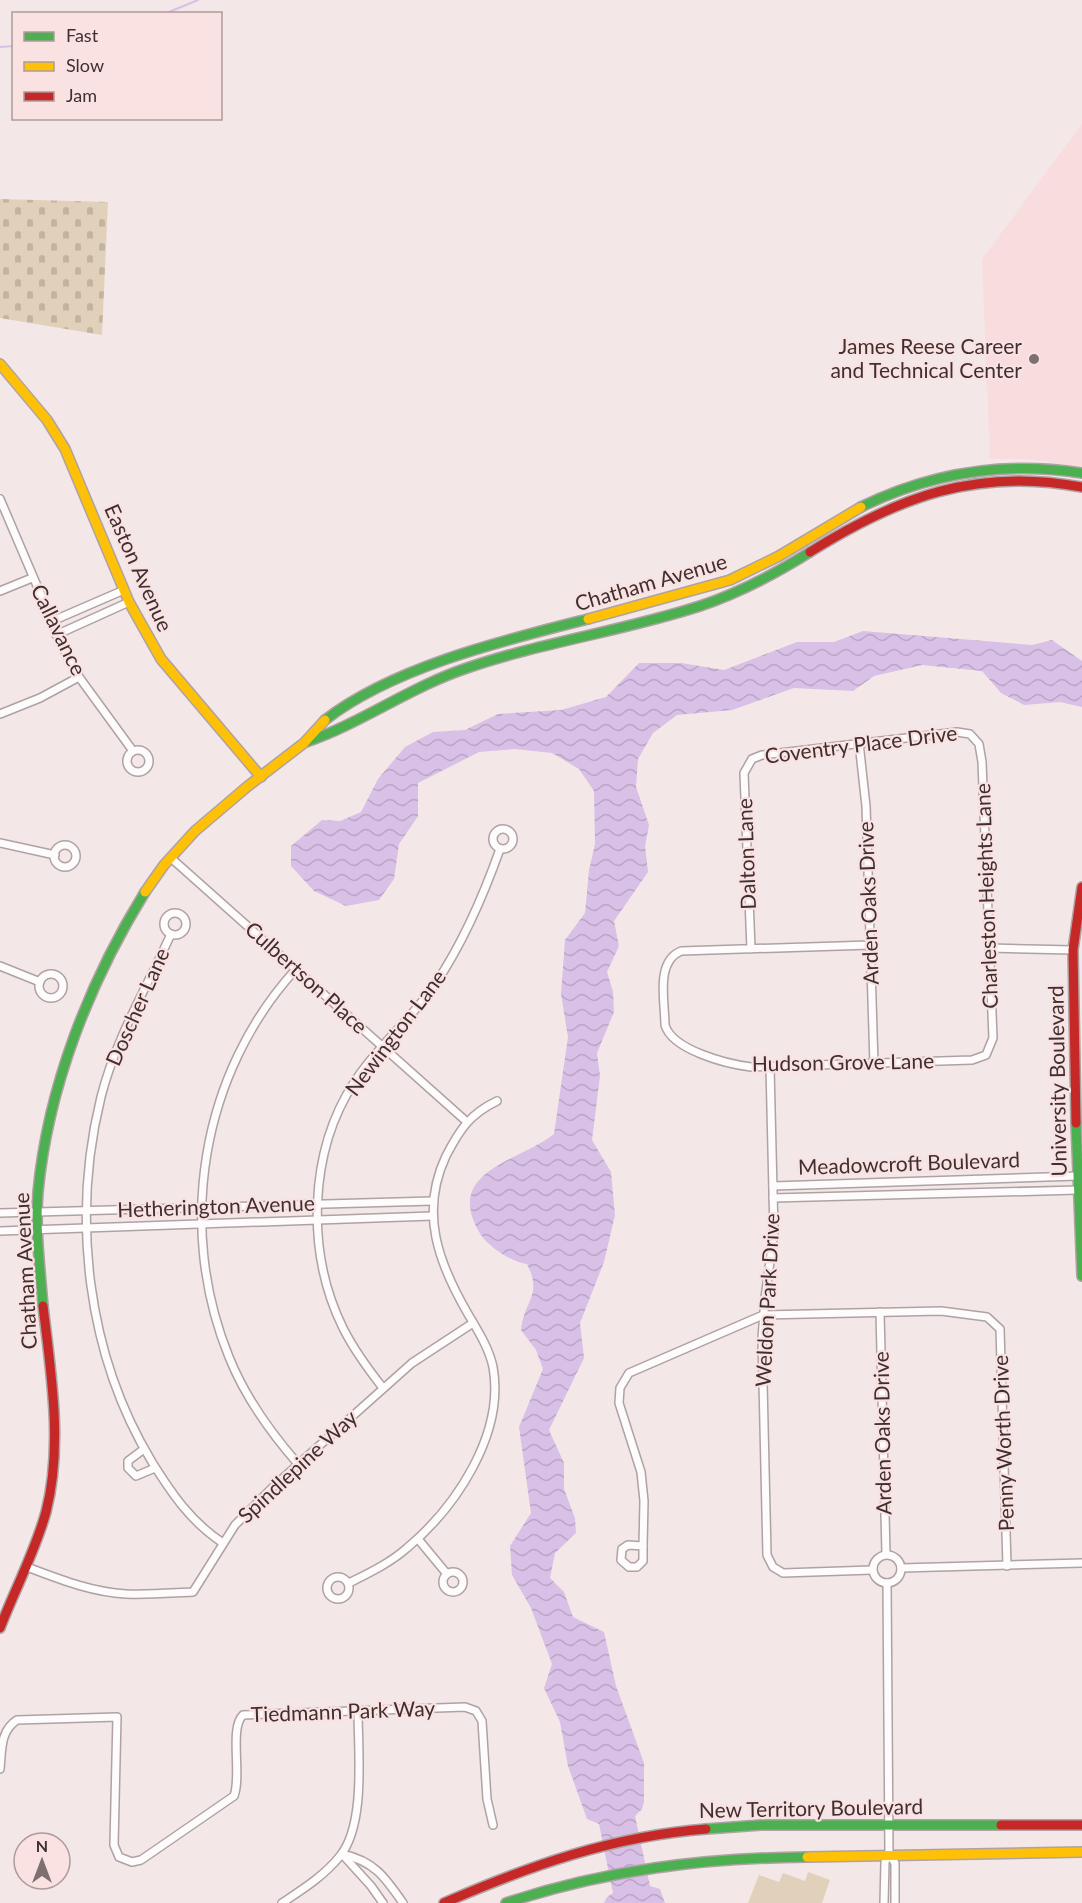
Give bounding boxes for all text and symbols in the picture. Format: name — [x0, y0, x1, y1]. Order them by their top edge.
legend — [12, 12, 222, 120]
text: Fast — [66, 24, 99, 46]
text: Slow — [66, 54, 104, 76]
text: Jam — [66, 84, 97, 106]
place label: James Reese Career and Technical Center — [830, 333, 1022, 382]
marker: James Reese Career and Technical Center — [1027, 352, 1041, 366]
street label: Easton Avenue — [100, 500, 179, 635]
street label: Chatham Avenue — [572, 548, 730, 615]
street label: Callavance — [27, 580, 92, 679]
street label: Coventry Place Drive — [763, 719, 959, 768]
street label: Charleston Heights Lane — [969, 783, 1002, 1009]
street label: Dalton Lane — [731, 798, 760, 910]
street label: Arden Oaks Drive — [852, 821, 883, 985]
street label: Culbertson Place — [241, 916, 373, 1038]
street label: Doscher Lane — [100, 944, 174, 1069]
street label: Newington Lane — [339, 964, 450, 1100]
street label: University Boulevard — [1042, 985, 1071, 1177]
street label: Hudson Grove Lane — [752, 1047, 934, 1076]
street label: Meadowcroft Boulevard — [798, 1146, 1020, 1179]
street label: Hetherington Avenue — [117, 1190, 315, 1221]
street label: Chatham Avenue — [8, 1192, 41, 1350]
street label: Weldon Park Drive — [749, 1212, 784, 1387]
street label: Arden Oaks Drive — [868, 1351, 895, 1515]
street label: Penny Worth Drive — [987, 1354, 1018, 1532]
street label: Spindlepine Way — [232, 1404, 362, 1527]
street label: Tiedmann Park Way — [250, 1695, 436, 1726]
street label: New Territory Boulevard — [699, 1793, 923, 1822]
north arrow — [12, 1831, 72, 1891]
text: N — [36, 1836, 48, 1855]

